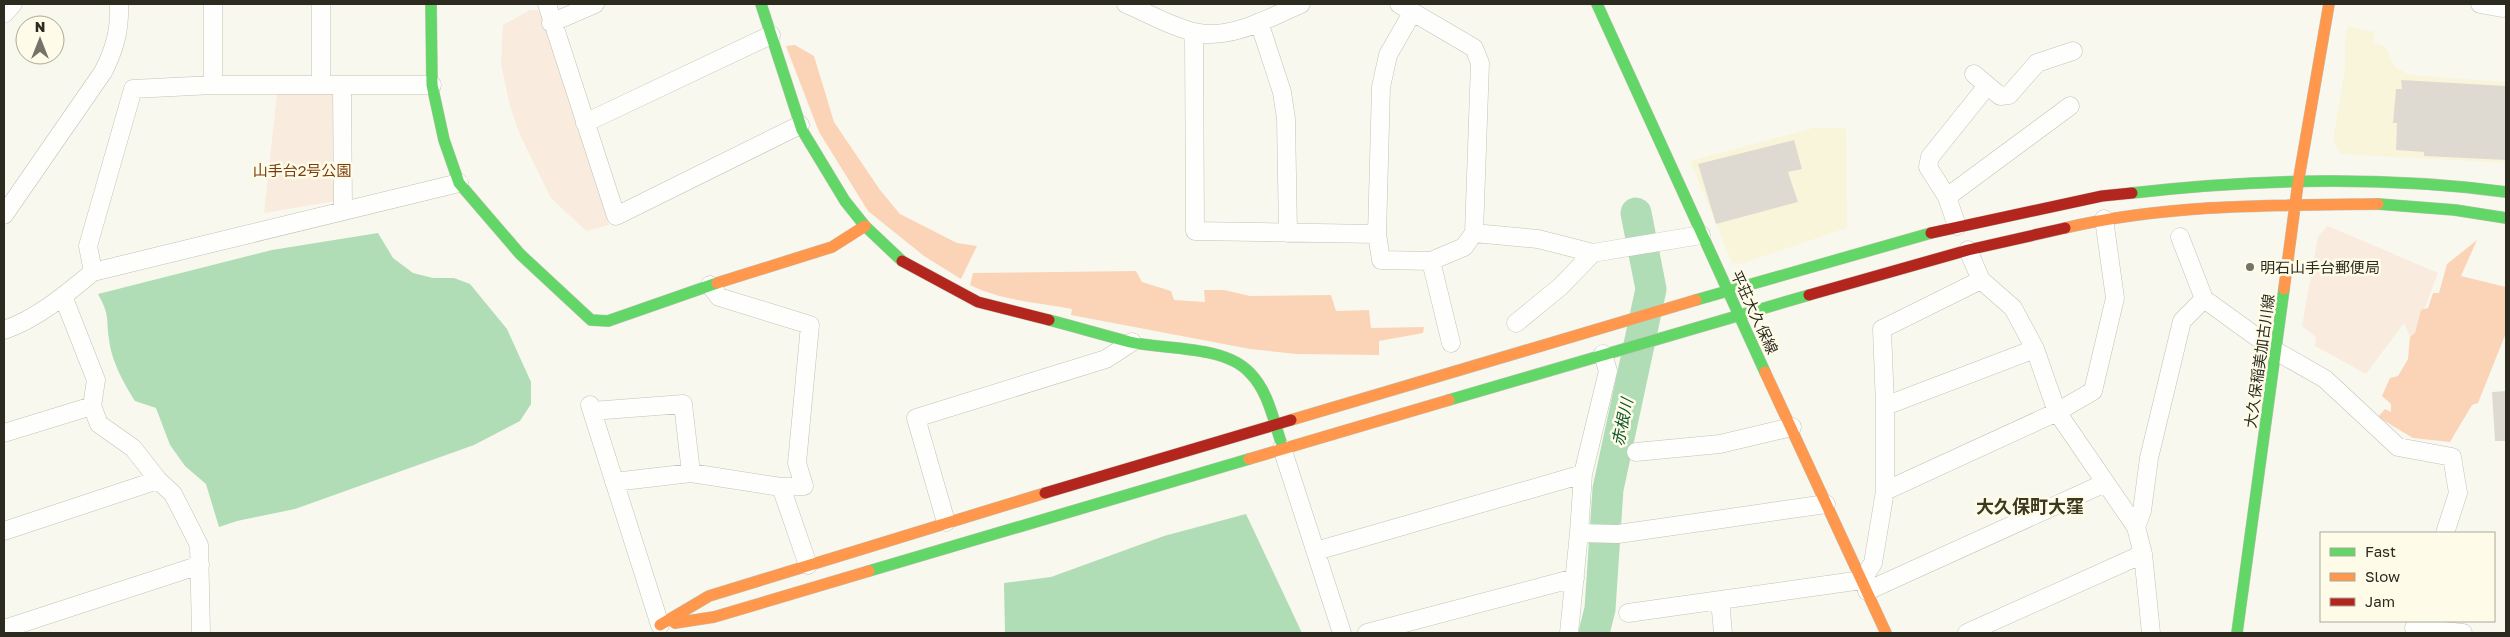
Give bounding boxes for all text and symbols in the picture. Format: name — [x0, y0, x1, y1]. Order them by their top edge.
north arrow — [15, 15, 65, 65]
text: N — [35, 18, 45, 35]
park label: 山手台2号公園 — [253, 161, 351, 179]
place label: 明石山手台郵便局 — [2260, 258, 2380, 276]
marker: 明石山手台郵便局 — [2244, 261, 2256, 273]
street label: 平荘大久保線 — [1728, 267, 1782, 357]
street label: 大久保稲美加古川線 — [2241, 293, 2277, 429]
water label: 赤根川 — [1607, 394, 1637, 448]
district label: 大久保町大窪 — [1976, 495, 2084, 517]
legend — [2320, 532, 2495, 622]
text: Fast — [2365, 542, 2396, 560]
text: Slow — [2365, 567, 2400, 585]
text: Jam — [2365, 592, 2395, 610]

